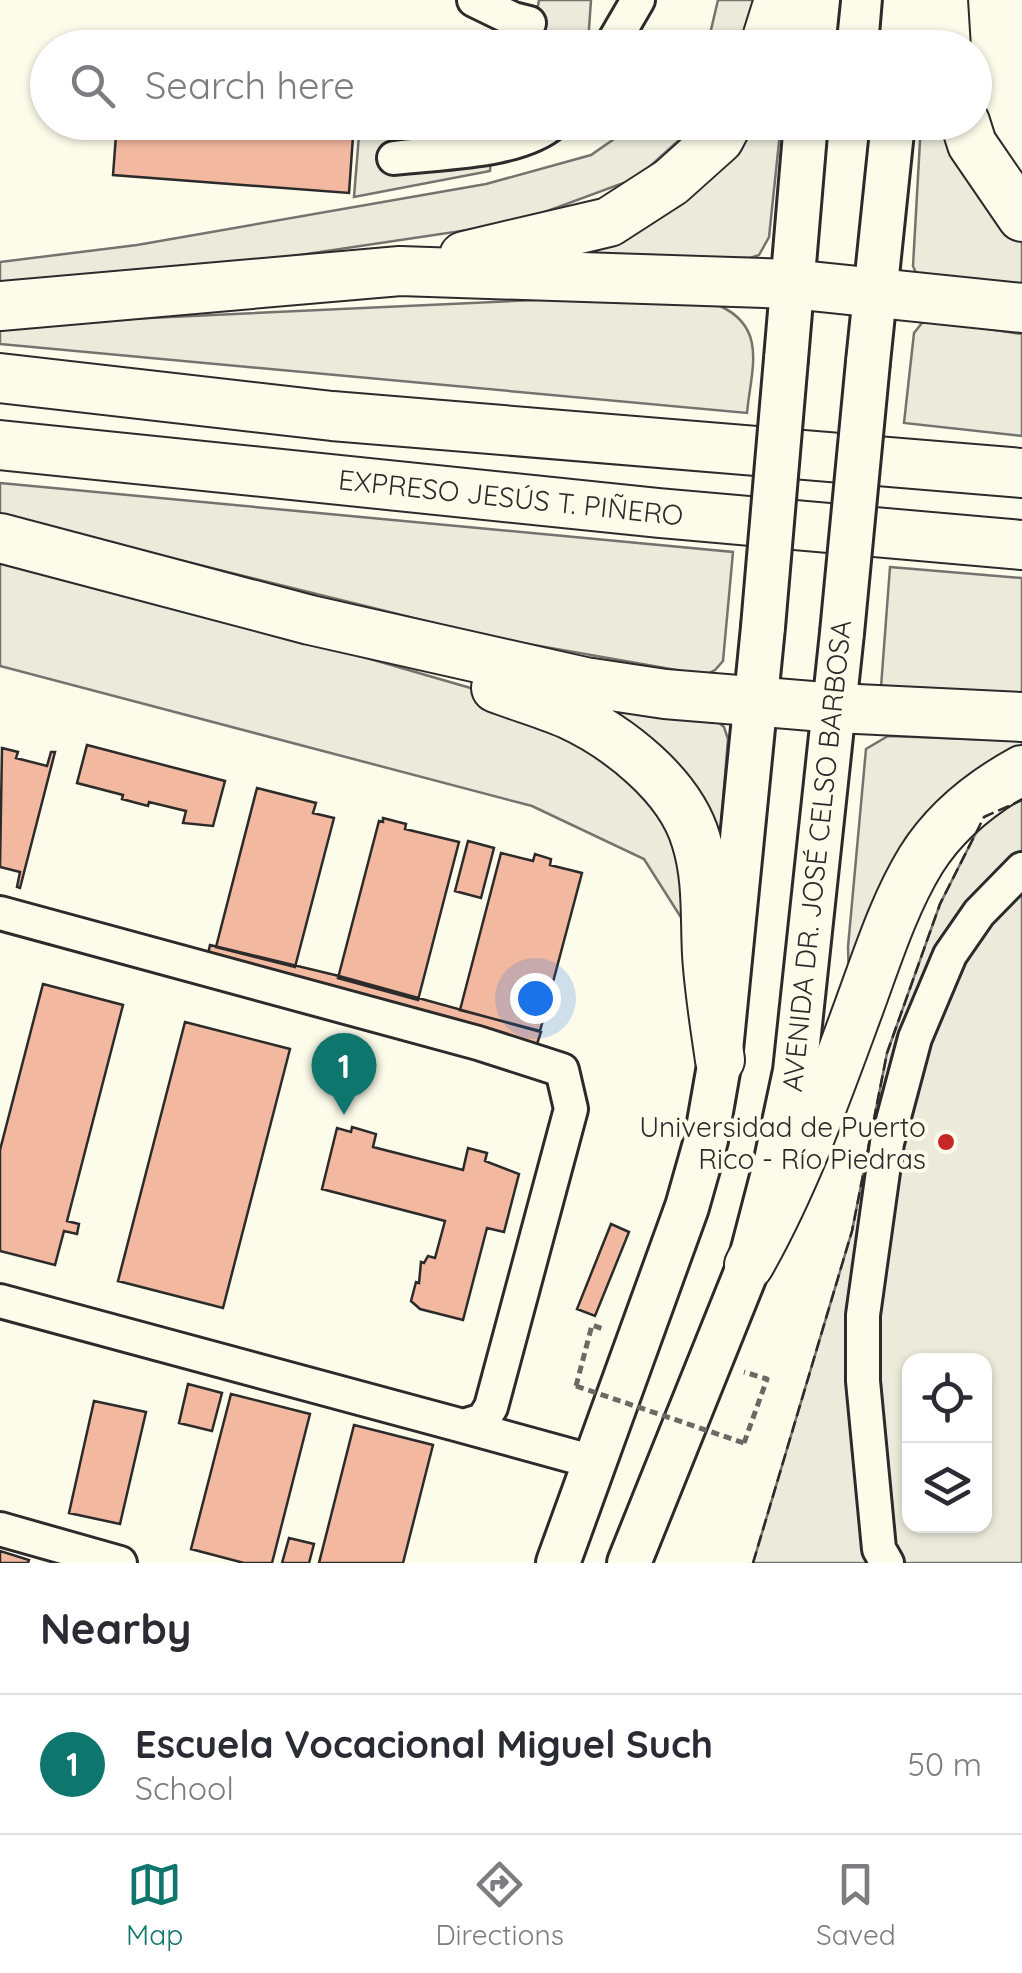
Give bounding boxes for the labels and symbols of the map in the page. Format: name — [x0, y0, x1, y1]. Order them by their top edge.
street label: EXPRESO JESÚS T. PIÑERO — [337, 461, 685, 533]
street label: AVENIDA DR. JOSÉ CELSO BARBOSA — [774, 618, 858, 1094]
your location — [510, 973, 561, 1024]
pin: 1 — [312, 1032, 376, 1115]
place label: Universidad de Puerto Rico - Río Piedras — [639, 1109, 926, 1176]
marker: Universidad de Puerto Rico - Río Piedras — [935, 1131, 957, 1153]

